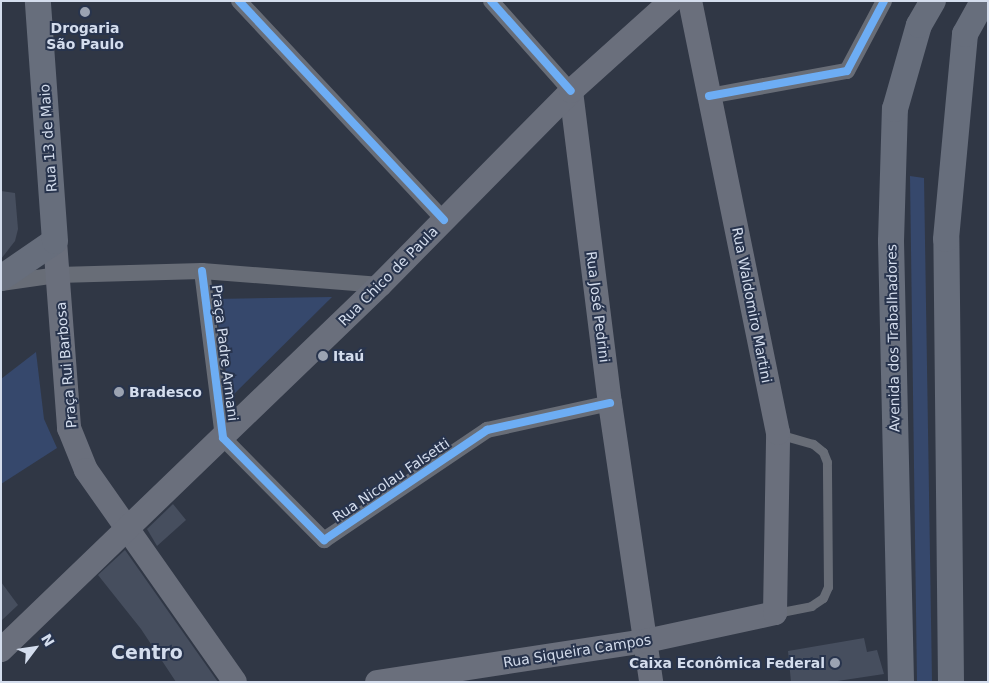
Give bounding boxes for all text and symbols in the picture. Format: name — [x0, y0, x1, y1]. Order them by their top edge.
marker: Drogaria São Paulo — [79, 6, 91, 18]
place label: Drogaria São Paulo — [46, 20, 124, 52]
street label: Rua 13 de Maio — [36, 83, 60, 193]
street label: Rua Chico de Paula — [335, 223, 441, 329]
street label: Rua Waldomiro Martini — [729, 226, 775, 384]
street label: Avenida dos Trabalhadores — [883, 244, 903, 432]
street label: Rua José Pedrini — [583, 250, 613, 364]
street label: Praça Padre Armani — [208, 284, 242, 422]
street label: Praça Rui Barbosa — [52, 301, 80, 429]
place label: Itaú — [333, 348, 364, 364]
marker: Itaú — [317, 350, 329, 362]
place label: Bradesco — [129, 384, 202, 400]
marker: Bradesco — [113, 386, 125, 398]
street label: Rua Nicolau Falsetti — [329, 435, 453, 525]
north arrow — [10, 623, 60, 673]
text: N — [38, 631, 58, 649]
street label: Rua Siqueira Campos — [502, 631, 652, 671]
district label: Centro — [111, 642, 183, 664]
place label: Caixa Econômica Federal — [629, 655, 825, 671]
marker: Caixa Econômica Federal — [829, 657, 841, 669]

